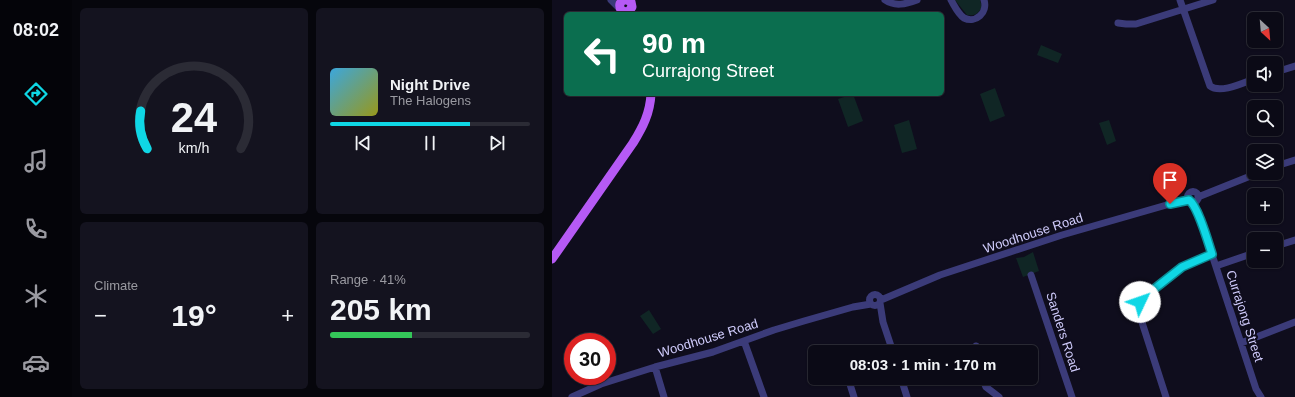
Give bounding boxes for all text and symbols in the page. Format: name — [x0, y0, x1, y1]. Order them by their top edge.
north arrow — [1247, 12, 1283, 48]
map controls — [1247, 12, 1283, 268]
text: 08:02 — [13, 20, 59, 40]
icon: left — [576, 28, 628, 80]
text: 90 m — [642, 28, 706, 59]
button: sound — [1247, 56, 1283, 92]
text: Currajong Street — [642, 61, 774, 81]
text: Night Drive — [390, 76, 470, 93]
icon: directions — [22, 80, 50, 108]
text: The Halogens — [390, 93, 471, 108]
text: 24 — [171, 94, 217, 141]
button: search — [1247, 100, 1283, 136]
icon: previous — [352, 132, 374, 154]
icon: pause — [419, 132, 441, 154]
icon: next — [486, 132, 508, 154]
text: km/h — [179, 139, 210, 155]
button: layers — [1247, 144, 1283, 180]
icon: music — [22, 147, 50, 175]
pin — [1153, 163, 1187, 204]
icon: arrive — [1159, 169, 1181, 191]
button: + — [1247, 188, 1283, 224]
street label: Woodhouse Road — [981, 210, 1085, 256]
icon: phone — [22, 215, 50, 243]
button: − — [1247, 232, 1283, 268]
street label: Currajong Street — [1223, 268, 1267, 364]
text: Range · 41% — [330, 272, 406, 287]
text: Climate — [94, 278, 138, 293]
position arrow — [1119, 281, 1161, 323]
icon: climate — [22, 282, 50, 310]
street label: Sanders Road — [1043, 290, 1083, 374]
text: 205 km — [330, 293, 432, 326]
text: 19° — [171, 299, 217, 332]
text: − — [94, 303, 107, 328]
text: + — [281, 303, 294, 328]
street label: Woodhouse Road — [656, 316, 760, 360]
speed limit sign: 30 — [564, 333, 616, 385]
icon: car — [22, 349, 50, 377]
text: 08:03 · 1 min · 170 m — [850, 356, 996, 373]

